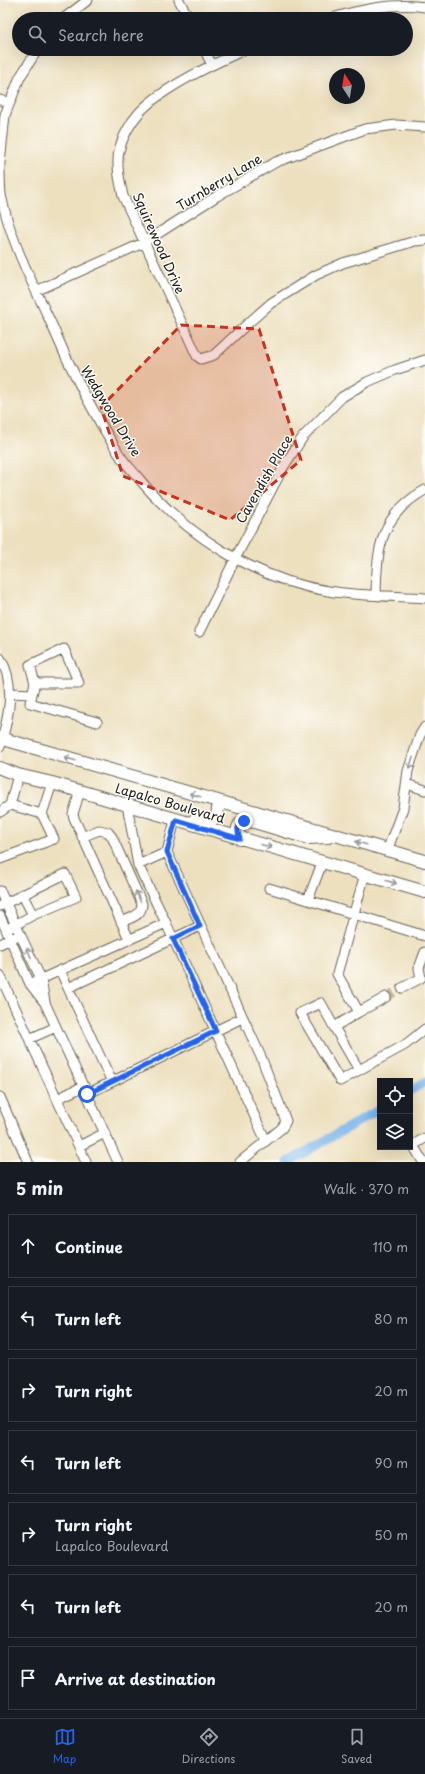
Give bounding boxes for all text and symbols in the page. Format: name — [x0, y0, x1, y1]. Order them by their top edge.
search box — [12, 12, 413, 56]
icon: search — [26, 23, 48, 45]
text: Search here — [58, 23, 144, 46]
north arrow — [329, 68, 365, 104]
street label: Turnberry Lane — [172, 149, 265, 215]
street label: Squirewood Drive — [129, 189, 190, 297]
street label: Wedgwood Drive — [77, 362, 146, 460]
street label: Cavendish Place — [230, 431, 297, 527]
one-way arrow — [64, 755, 77, 762]
one-way arrow — [407, 756, 414, 769]
street label: Lapalco Boulevard — [113, 778, 227, 827]
one-way arrow — [189, 791, 202, 798]
route end — [235, 812, 253, 830]
one-way arrow — [354, 839, 367, 846]
one-way arrow — [259, 843, 272, 850]
one-way arrow — [384, 879, 397, 886]
one-way arrow — [134, 890, 142, 902]
one-way arrow — [25, 947, 32, 959]
map controls — [377, 1078, 413, 1150]
button: locate — [377, 1078, 413, 1114]
route start — [78, 1085, 96, 1103]
button: layers — [377, 1114, 413, 1150]
text: 5 min — [16, 1175, 63, 1201]
text: Walk · 370 m — [324, 1179, 409, 1198]
icon: ahead — [17, 1235, 39, 1257]
text: Continue — [55, 1235, 123, 1258]
text: 110 m — [373, 1237, 408, 1256]
icon: left — [17, 1307, 39, 1329]
text: Turn left — [55, 1307, 121, 1330]
text: 80 m — [374, 1309, 408, 1328]
icon: right — [17, 1379, 39, 1401]
text: Turn right — [55, 1379, 132, 1402]
text: 20 m — [374, 1381, 408, 1400]
icon: left — [17, 1451, 39, 1473]
text: Turn left — [55, 1451, 121, 1474]
text: 90 m — [375, 1453, 408, 1472]
text: Turn right — [55, 1513, 132, 1536]
icon: right — [17, 1523, 39, 1545]
text: 50 m — [374, 1525, 408, 1544]
text: Lapalco Boulevard — [55, 1536, 168, 1555]
icon: left — [17, 1595, 39, 1617]
text: Turn left — [55, 1595, 121, 1618]
text: 20 m — [374, 1597, 408, 1616]
icon: arrive — [17, 1667, 39, 1689]
text: Arrive at destination — [55, 1667, 216, 1690]
tab: Map — [53, 1726, 76, 1767]
tab: Directions — [182, 1726, 235, 1767]
tab: Saved — [341, 1726, 372, 1767]

